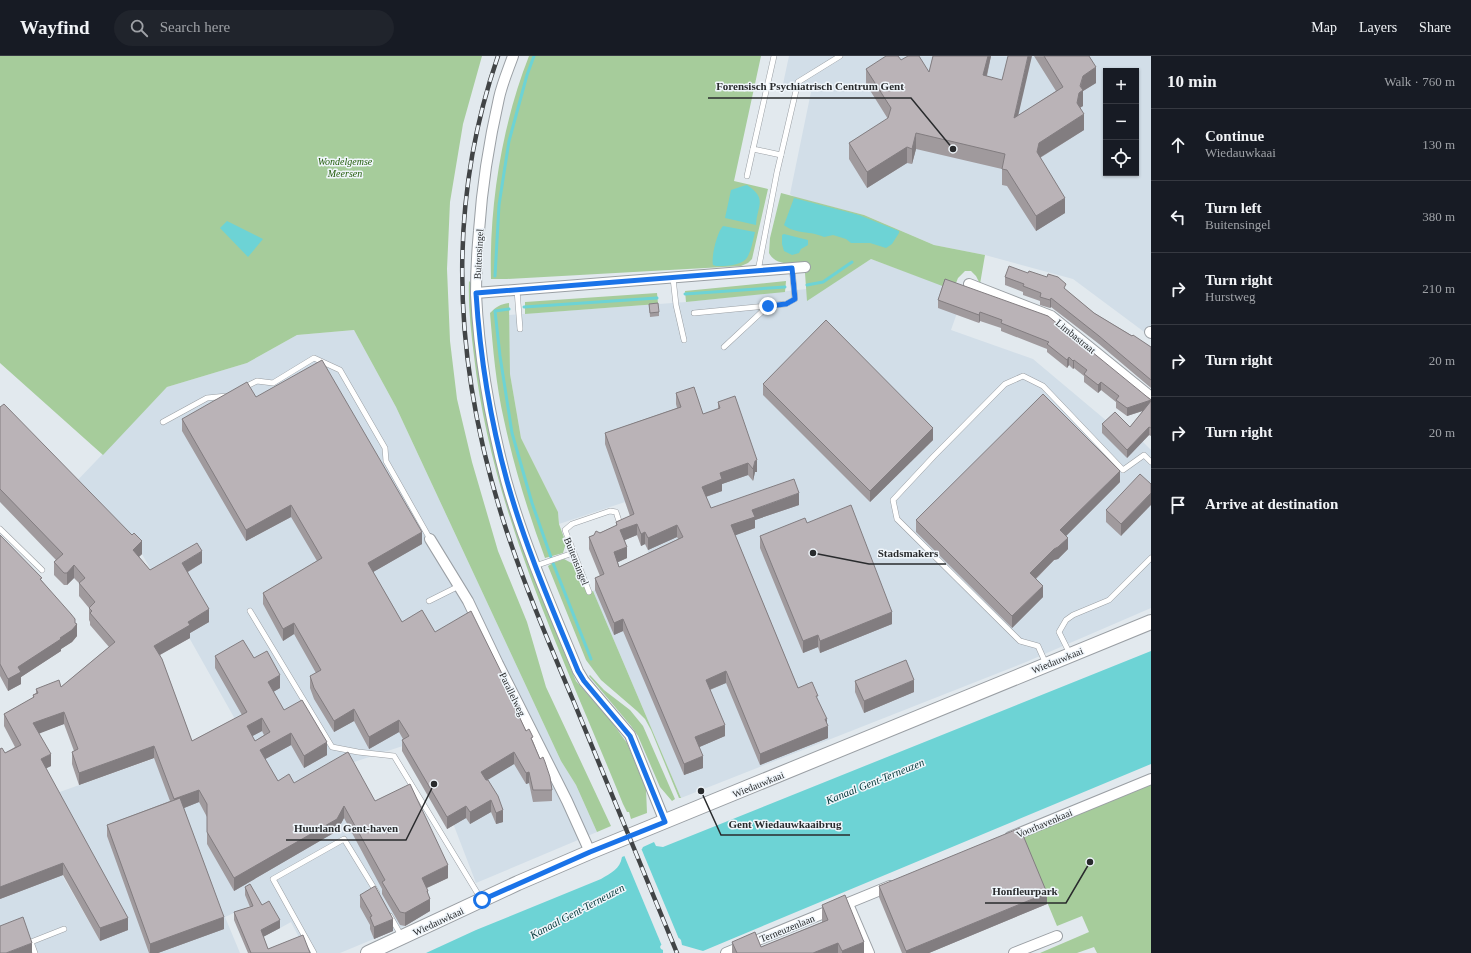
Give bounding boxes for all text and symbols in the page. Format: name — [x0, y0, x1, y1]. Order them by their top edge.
search box — [114, 10, 394, 46]
text: Wayfind — [20, 17, 90, 38]
icon: search — [128, 17, 150, 39]
text: Search here — [160, 19, 230, 35]
text: Map — [1311, 20, 1337, 35]
text: Layers — [1359, 20, 1397, 35]
text: Share — [1419, 20, 1451, 35]
map controls — [1103, 68, 1139, 176]
button: + — [1103, 68, 1139, 104]
text: 10 min — [1167, 72, 1217, 91]
text: Walk · 760 m — [1384, 74, 1455, 89]
callout: Forensisch Psychiatrisch Centrum Gent — [708, 75, 911, 98]
text: Forensisch Psychiatrisch Centrum Gent — [716, 80, 904, 92]
button: − — [1103, 104, 1139, 140]
text: Continue — [1205, 128, 1264, 144]
icon: ahead — [1167, 134, 1189, 156]
text: 130 m — [1422, 137, 1455, 152]
button: locate — [1103, 140, 1139, 176]
text: Wiedauwkaai — [1205, 145, 1276, 160]
park label: Wondelgemse Meersen — [318, 156, 373, 179]
text: Turn left — [1205, 200, 1262, 216]
icon: left — [1167, 206, 1189, 228]
text: 380 m — [1422, 209, 1455, 224]
text: Buitensingel — [1205, 217, 1271, 232]
street label: Buitensingel — [472, 228, 485, 280]
text: Turn right — [1205, 272, 1272, 288]
icon: right — [1167, 278, 1189, 300]
text: 210 m — [1422, 281, 1455, 296]
text: Hurstweg — [1205, 289, 1256, 304]
route end — [759, 297, 777, 315]
street label: Limbastraat — [1054, 317, 1098, 356]
icon: right — [1167, 350, 1189, 372]
text: Turn right — [1205, 352, 1272, 368]
text: 20 m — [1429, 353, 1455, 368]
icon: right — [1167, 422, 1189, 444]
text: Turn right — [1205, 424, 1272, 440]
text: 20 m — [1429, 425, 1455, 440]
icon: arrive — [1167, 494, 1189, 516]
text: Arrive at destination — [1205, 496, 1338, 512]
street label: Buitensingel — [562, 536, 591, 587]
callout: Stadsmakers — [869, 541, 946, 564]
text: Stadsmakers — [878, 547, 939, 559]
street label: Wiedauwkaai — [1030, 645, 1085, 676]
street label: Parallelweg — [497, 671, 528, 718]
water label: Kanaal Gent-Terneuzen — [823, 756, 926, 807]
street label: Wiedauwkaai — [731, 769, 786, 800]
street label: Voorhavenkaai — [1015, 807, 1074, 840]
callout: Gent Wiedauwkaaibrug — [721, 812, 850, 835]
callout: Huurland Gent-haven — [286, 817, 406, 840]
text: Gent Wiedauwkaaibrug — [729, 818, 842, 830]
text: Huurland Gent-haven — [294, 822, 398, 834]
callout: Honfleurpark — [985, 880, 1066, 903]
water label: Kanaal Gent-Terneuzen — [527, 881, 627, 941]
text: Honfleurpark — [992, 885, 1059, 897]
route start — [473, 891, 491, 909]
street label: Wiedauwkaai — [411, 905, 465, 938]
street label: Terneuzenlaan — [758, 912, 816, 944]

